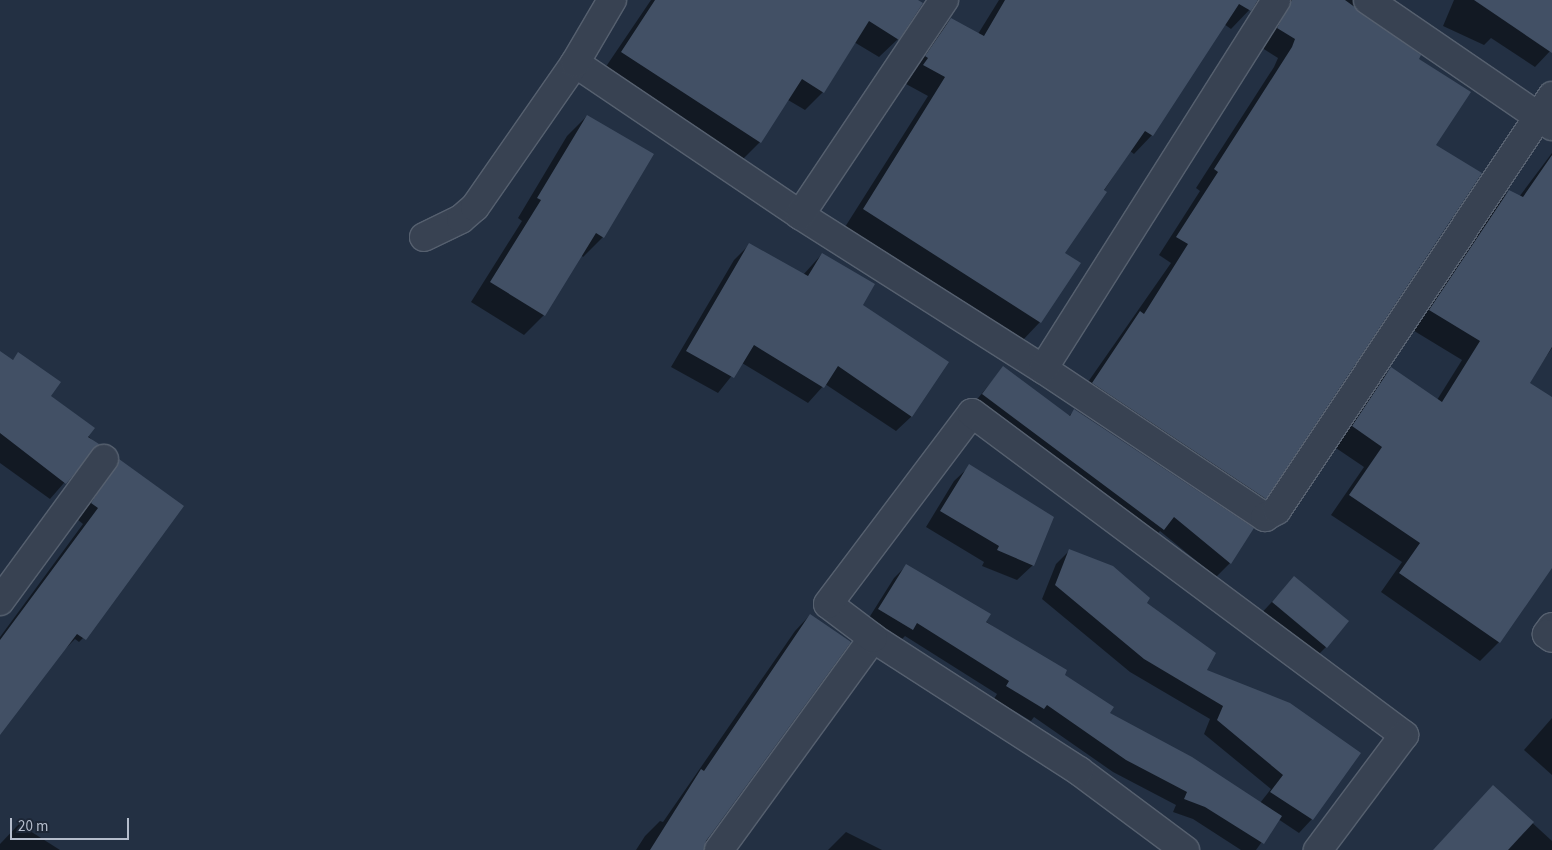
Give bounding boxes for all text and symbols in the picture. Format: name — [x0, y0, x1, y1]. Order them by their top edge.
scale bar — [12, 808, 131, 840]
text: 20 m — [18, 816, 48, 837]

